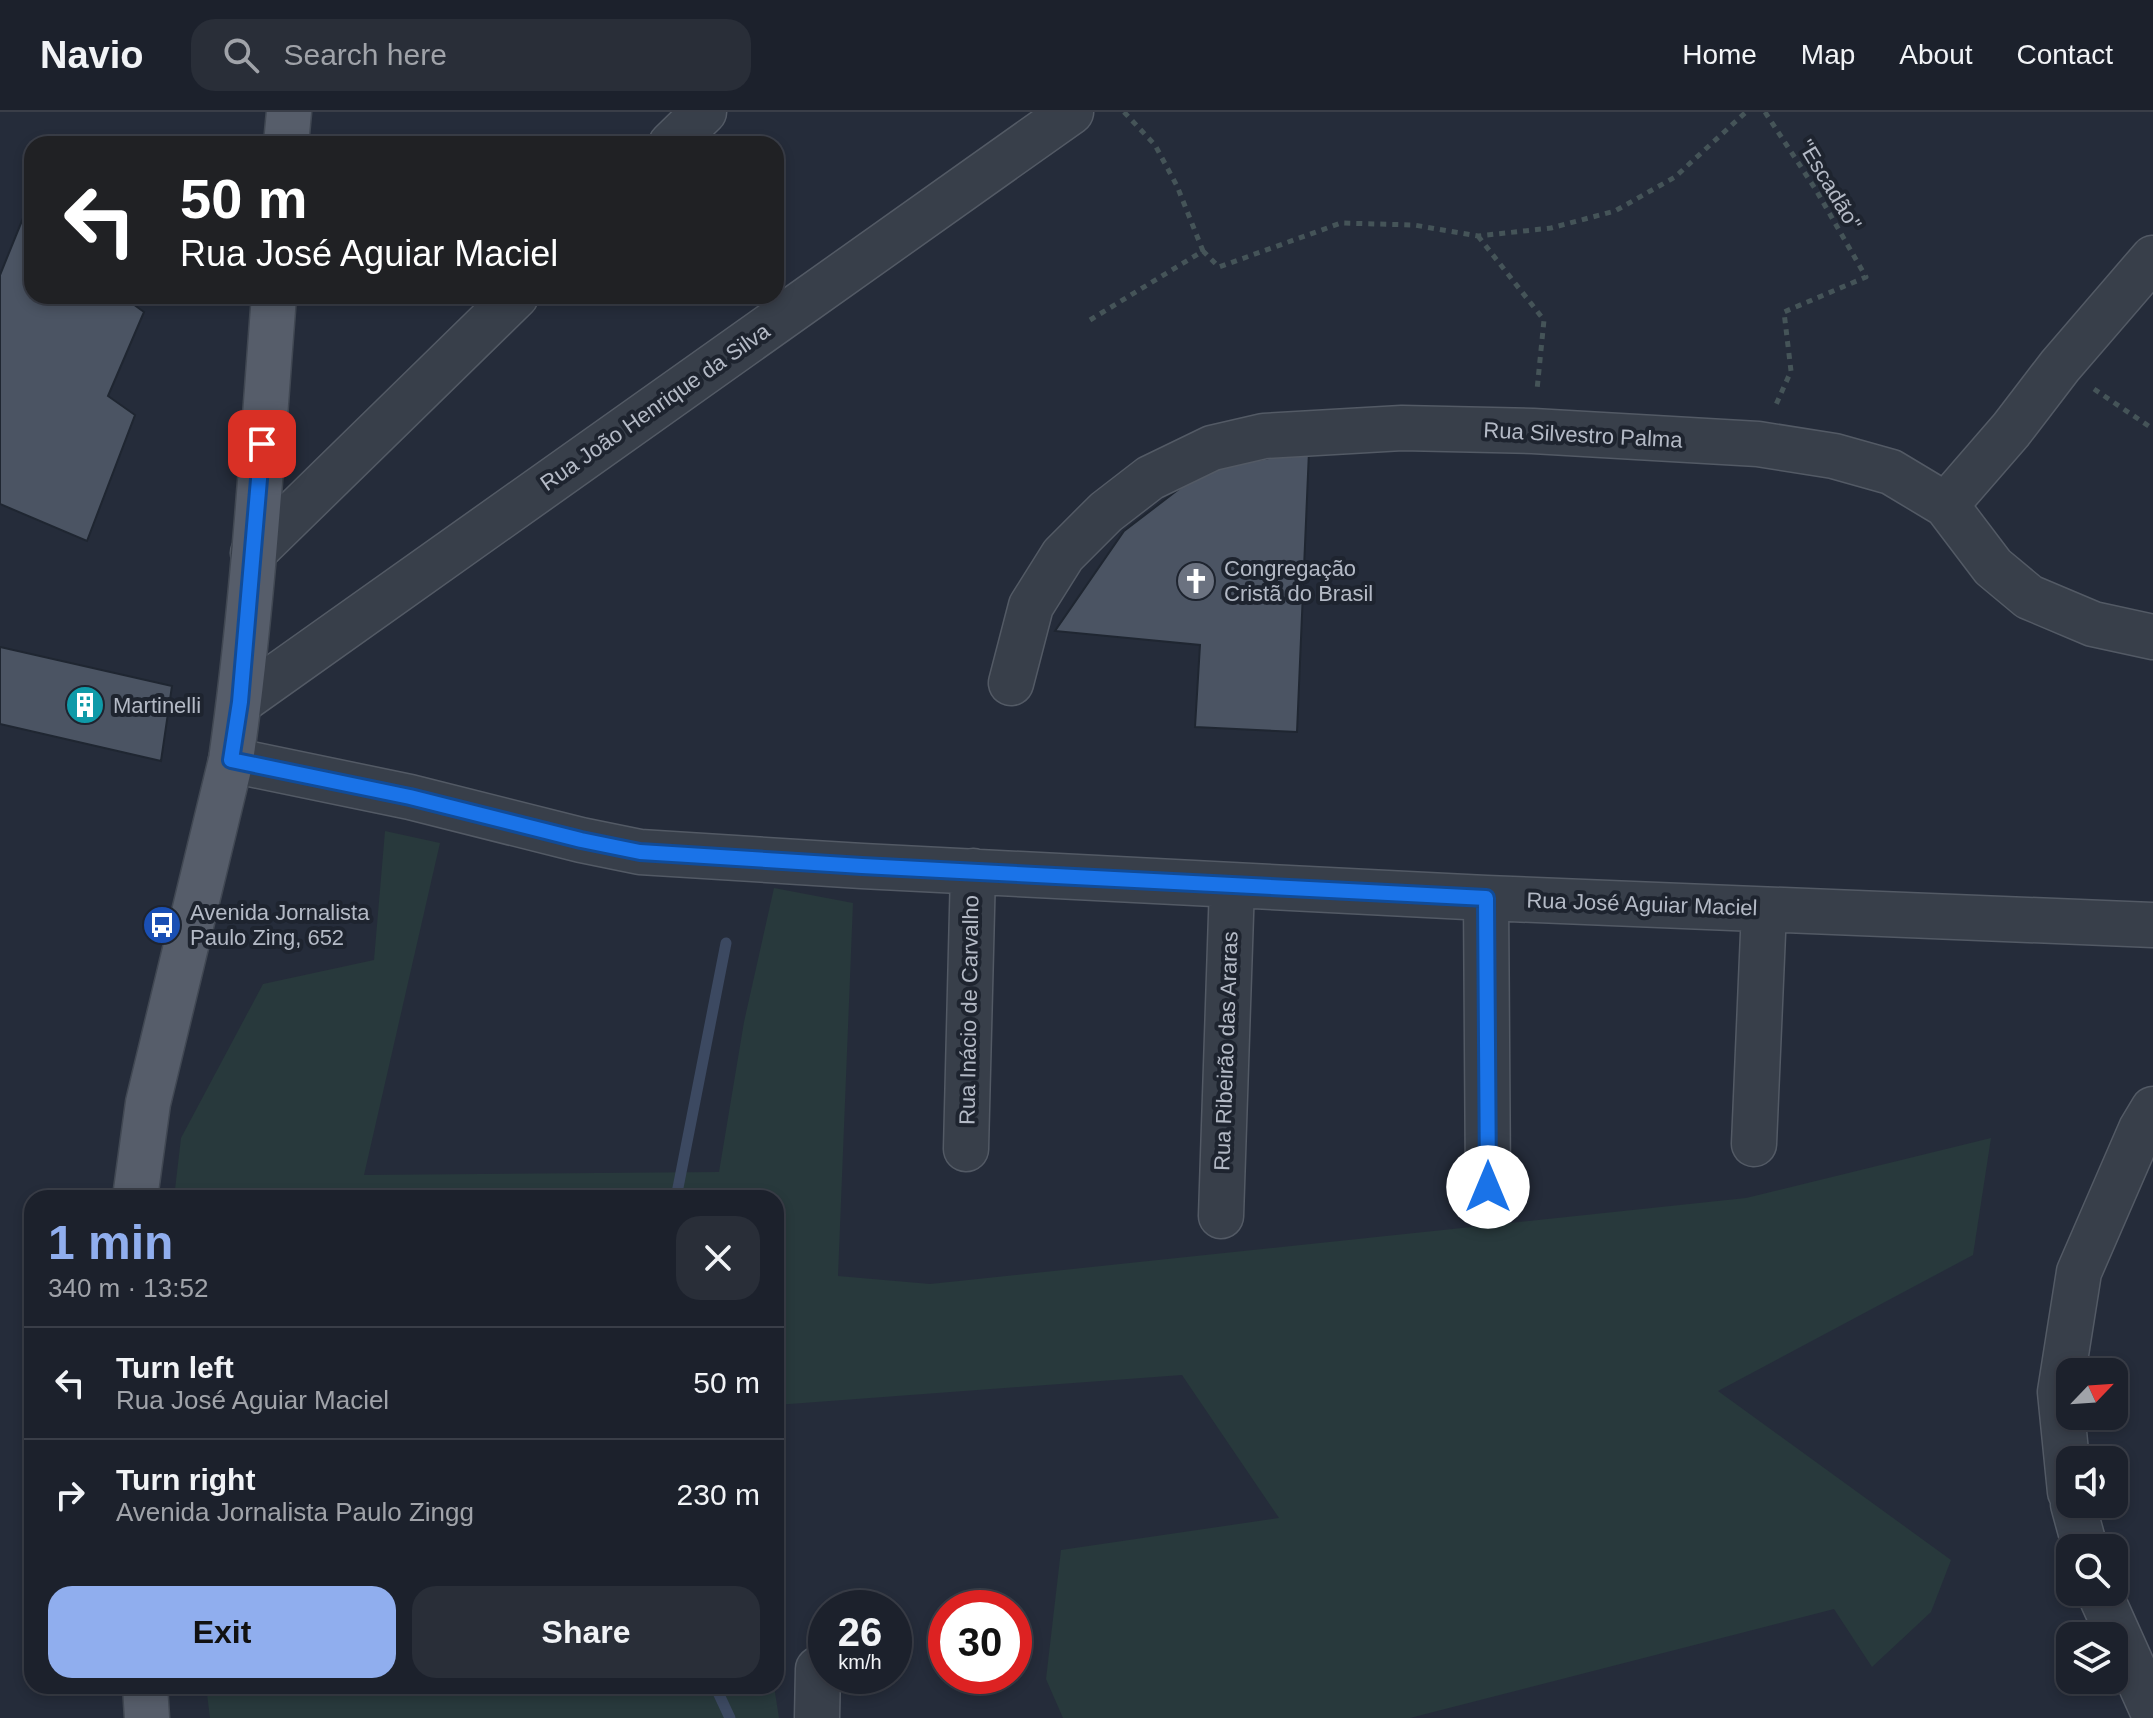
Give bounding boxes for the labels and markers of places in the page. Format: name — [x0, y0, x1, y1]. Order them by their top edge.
pin — [228, 410, 296, 478]
place label: Congregação Cristã do Brasil — [1224, 556, 1373, 606]
church icon: Congregação Cristã do Brasil — [1175, 560, 1217, 602]
building icon: Martinelli — [64, 684, 106, 726]
place label: Martinelli — [113, 693, 201, 718]
place label: Avenida Jornalista Paulo Zing, 652 — [190, 900, 370, 950]
bus stop icon: Avenida Jornalista Paulo Zing, 652 — [141, 904, 183, 946]

